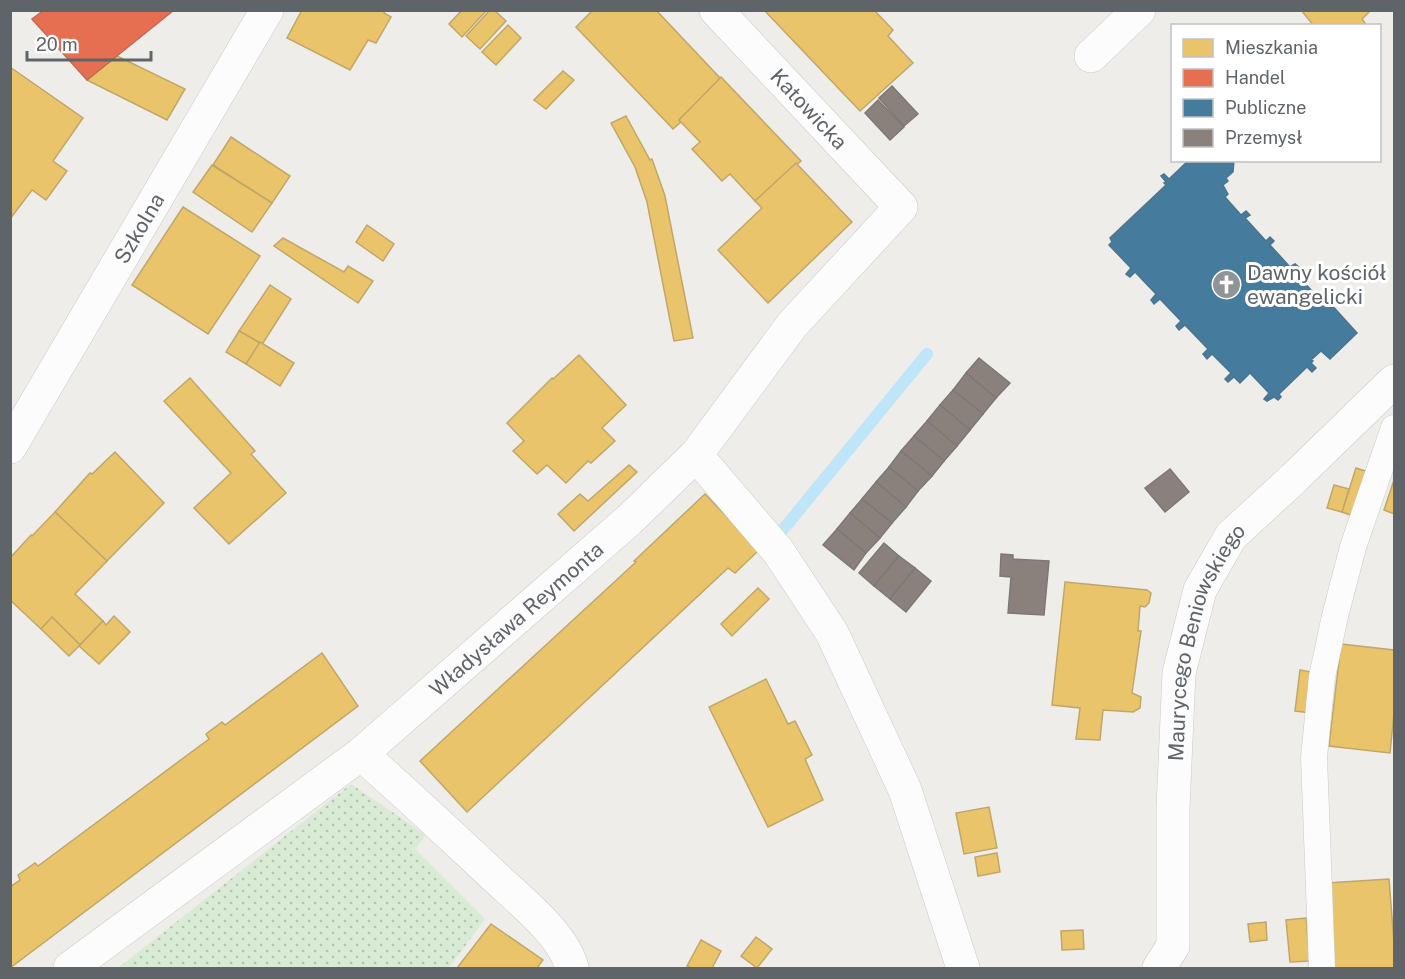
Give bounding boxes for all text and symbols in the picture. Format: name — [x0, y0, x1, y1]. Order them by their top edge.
scale bar — [27, 24, 152, 62]
legend — [1171, 24, 1381, 162]
text: 20 m — [36, 34, 78, 55]
text: Mieszkania — [1225, 37, 1318, 58]
street label: Katowicka — [765, 64, 853, 154]
text: Handel — [1225, 67, 1285, 88]
text: Publiczne — [1225, 97, 1306, 118]
text: Przemysł — [1225, 127, 1303, 148]
street label: Szkolna — [108, 188, 169, 268]
place label: Dawny kościół ewangelicki — [1247, 260, 1387, 309]
church icon: Dawny kościół ewangelicki — [1210, 268, 1242, 300]
street label: Maurycego Beniowskiego — [1163, 517, 1250, 762]
street label: Władysława Reymonta — [424, 536, 608, 701]

